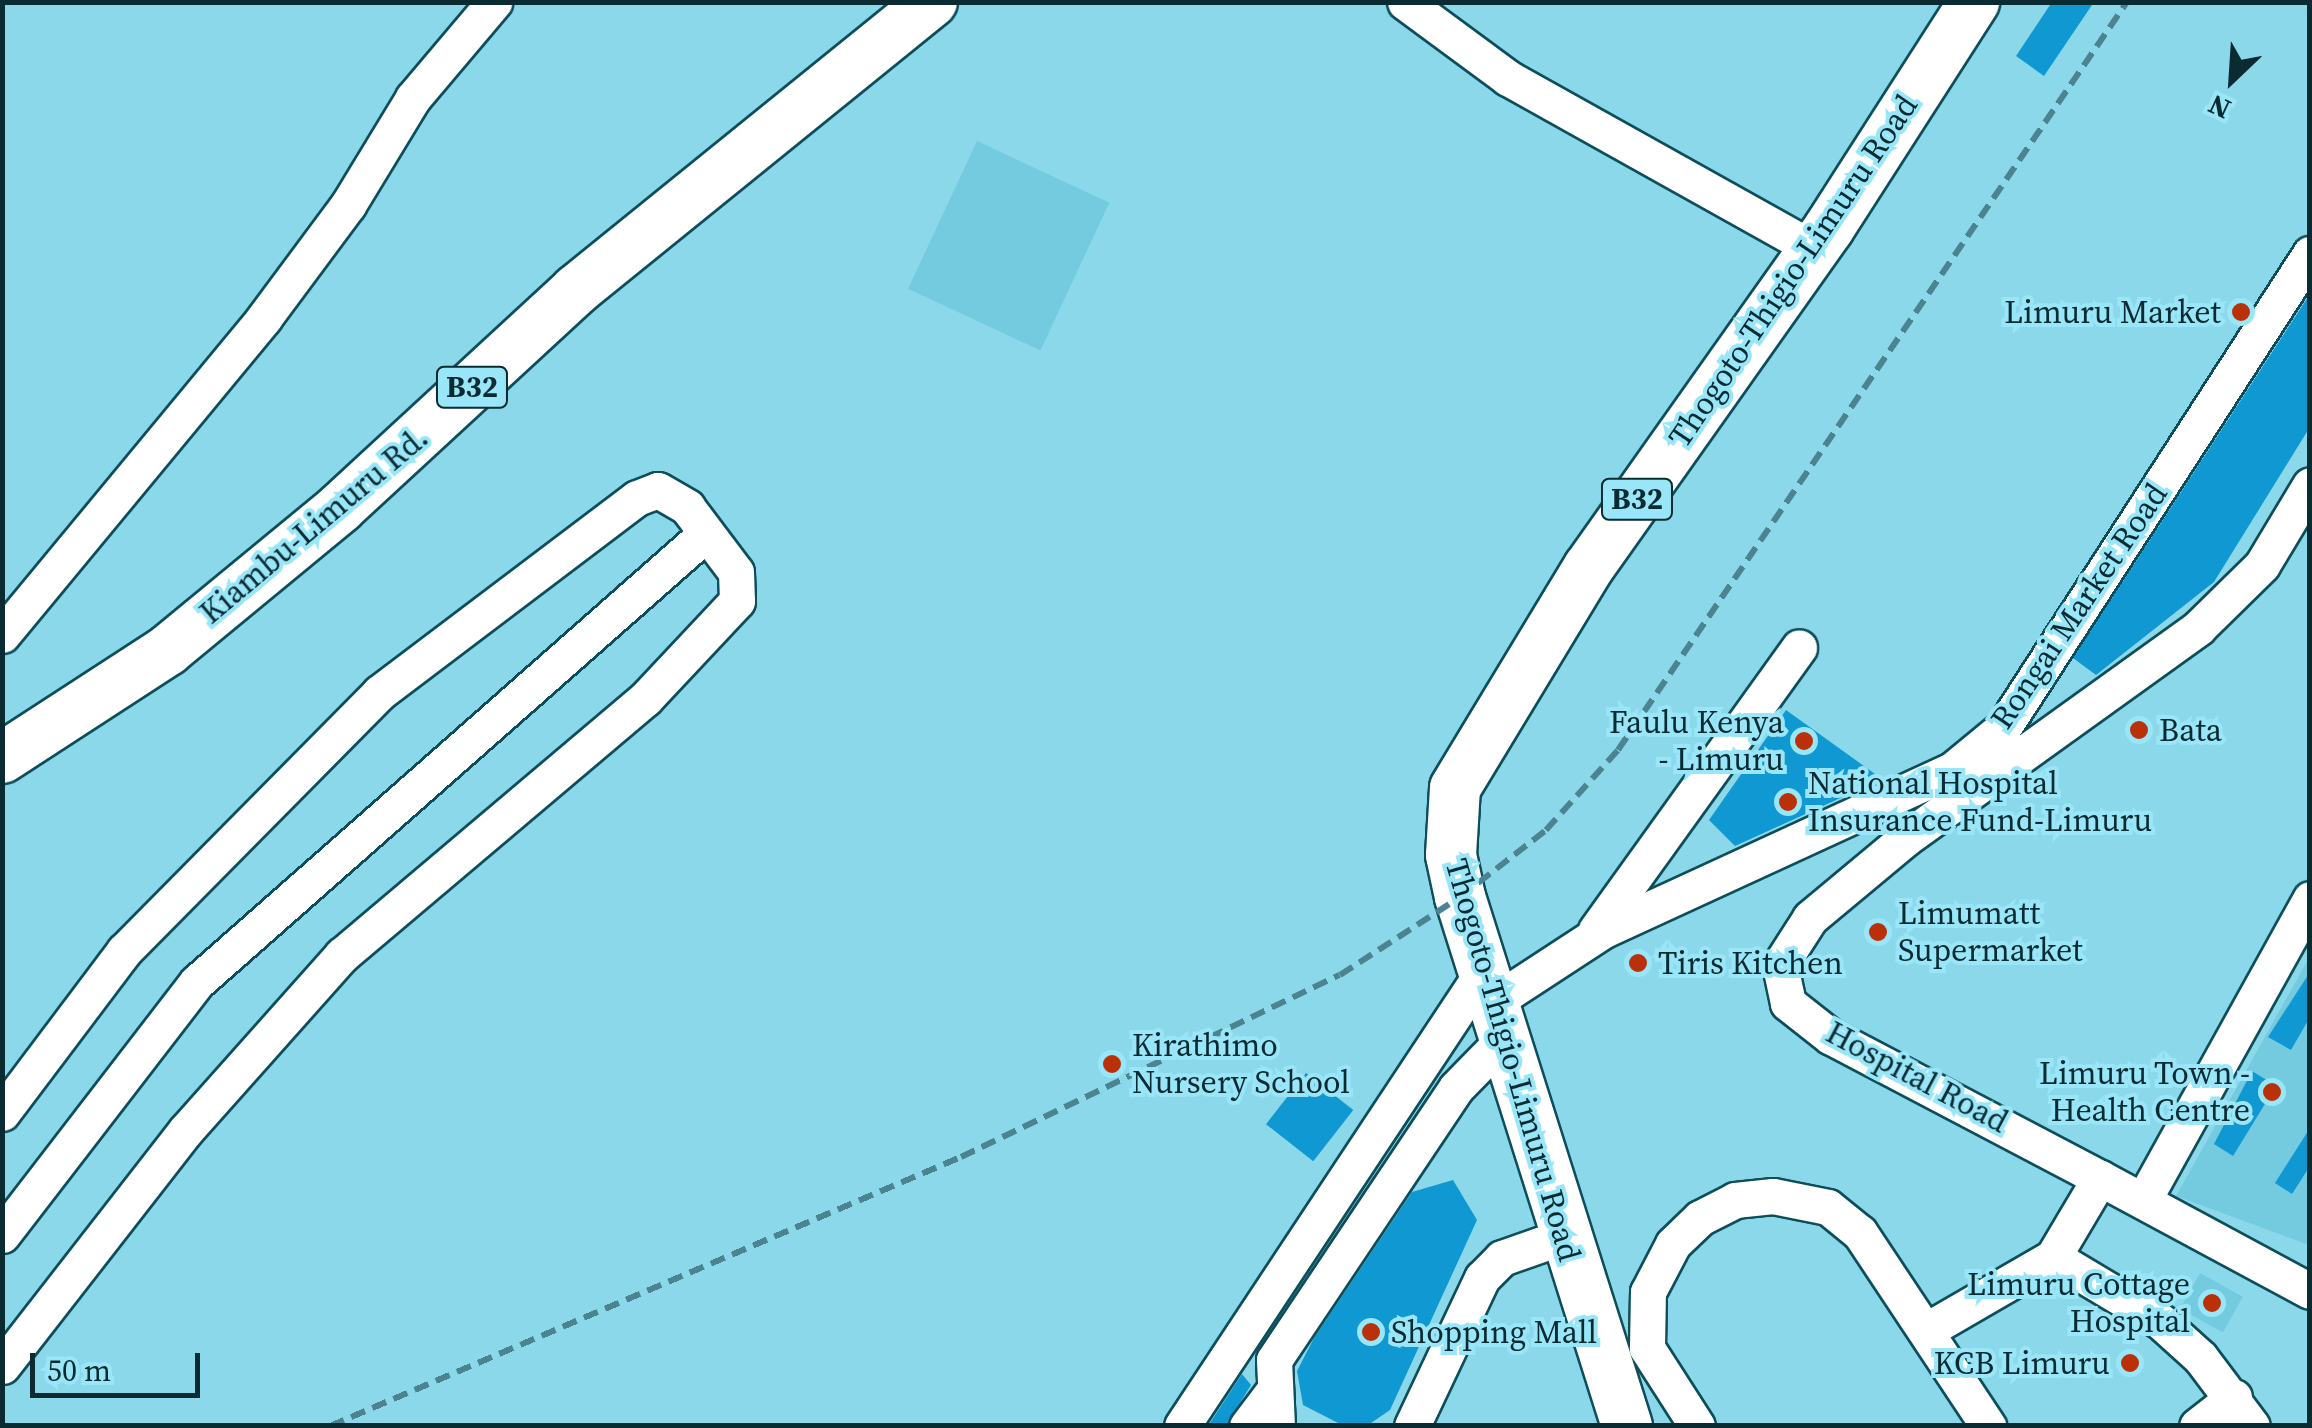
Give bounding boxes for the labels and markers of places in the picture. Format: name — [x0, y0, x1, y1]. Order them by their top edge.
place label: Limuru Market — [2004, 293, 2221, 331]
marker: Limuru Market — [2230, 301, 2252, 323]
place label: Faulu Kenya - Limuru — [1609, 704, 1784, 779]
place label: Bata — [2159, 711, 2222, 749]
marker: Bata — [2128, 719, 2150, 741]
marker: Faulu Kenya - Limuru — [1793, 730, 1815, 752]
place label: National Hospital Insurance Fund-Limuru — [1808, 765, 2152, 840]
marker: National Hospital Insurance Fund-Limuru — [1777, 791, 1799, 813]
place label: Limumatt Supermarket — [1898, 895, 2083, 970]
marker: Limumatt Supermarket — [1867, 921, 1889, 943]
place label: Tiris Kitchen — [1658, 944, 1843, 982]
marker: Tiris Kitchen — [1627, 952, 1649, 974]
place label: Kirathimo Nursery School — [1132, 1027, 1350, 1102]
marker: Kirathimo Nursery School — [1101, 1053, 1123, 1075]
place label: Limuru Town - Health Centre — [2038, 1055, 2250, 1130]
marker: Limuru Town - Health Centre — [2259, 1079, 2285, 1105]
place label: Limuru Cottage Hospital — [1967, 1266, 2190, 1341]
marker: Limuru Cottage Hospital — [2199, 1290, 2225, 1316]
place label: Shopping Mall — [1391, 1313, 1597, 1351]
marker: Shopping Mall — [1360, 1321, 1382, 1343]
place label: KCB Limuru — [1934, 1344, 2110, 1382]
marker: KCB Limuru — [2119, 1352, 2141, 1374]

